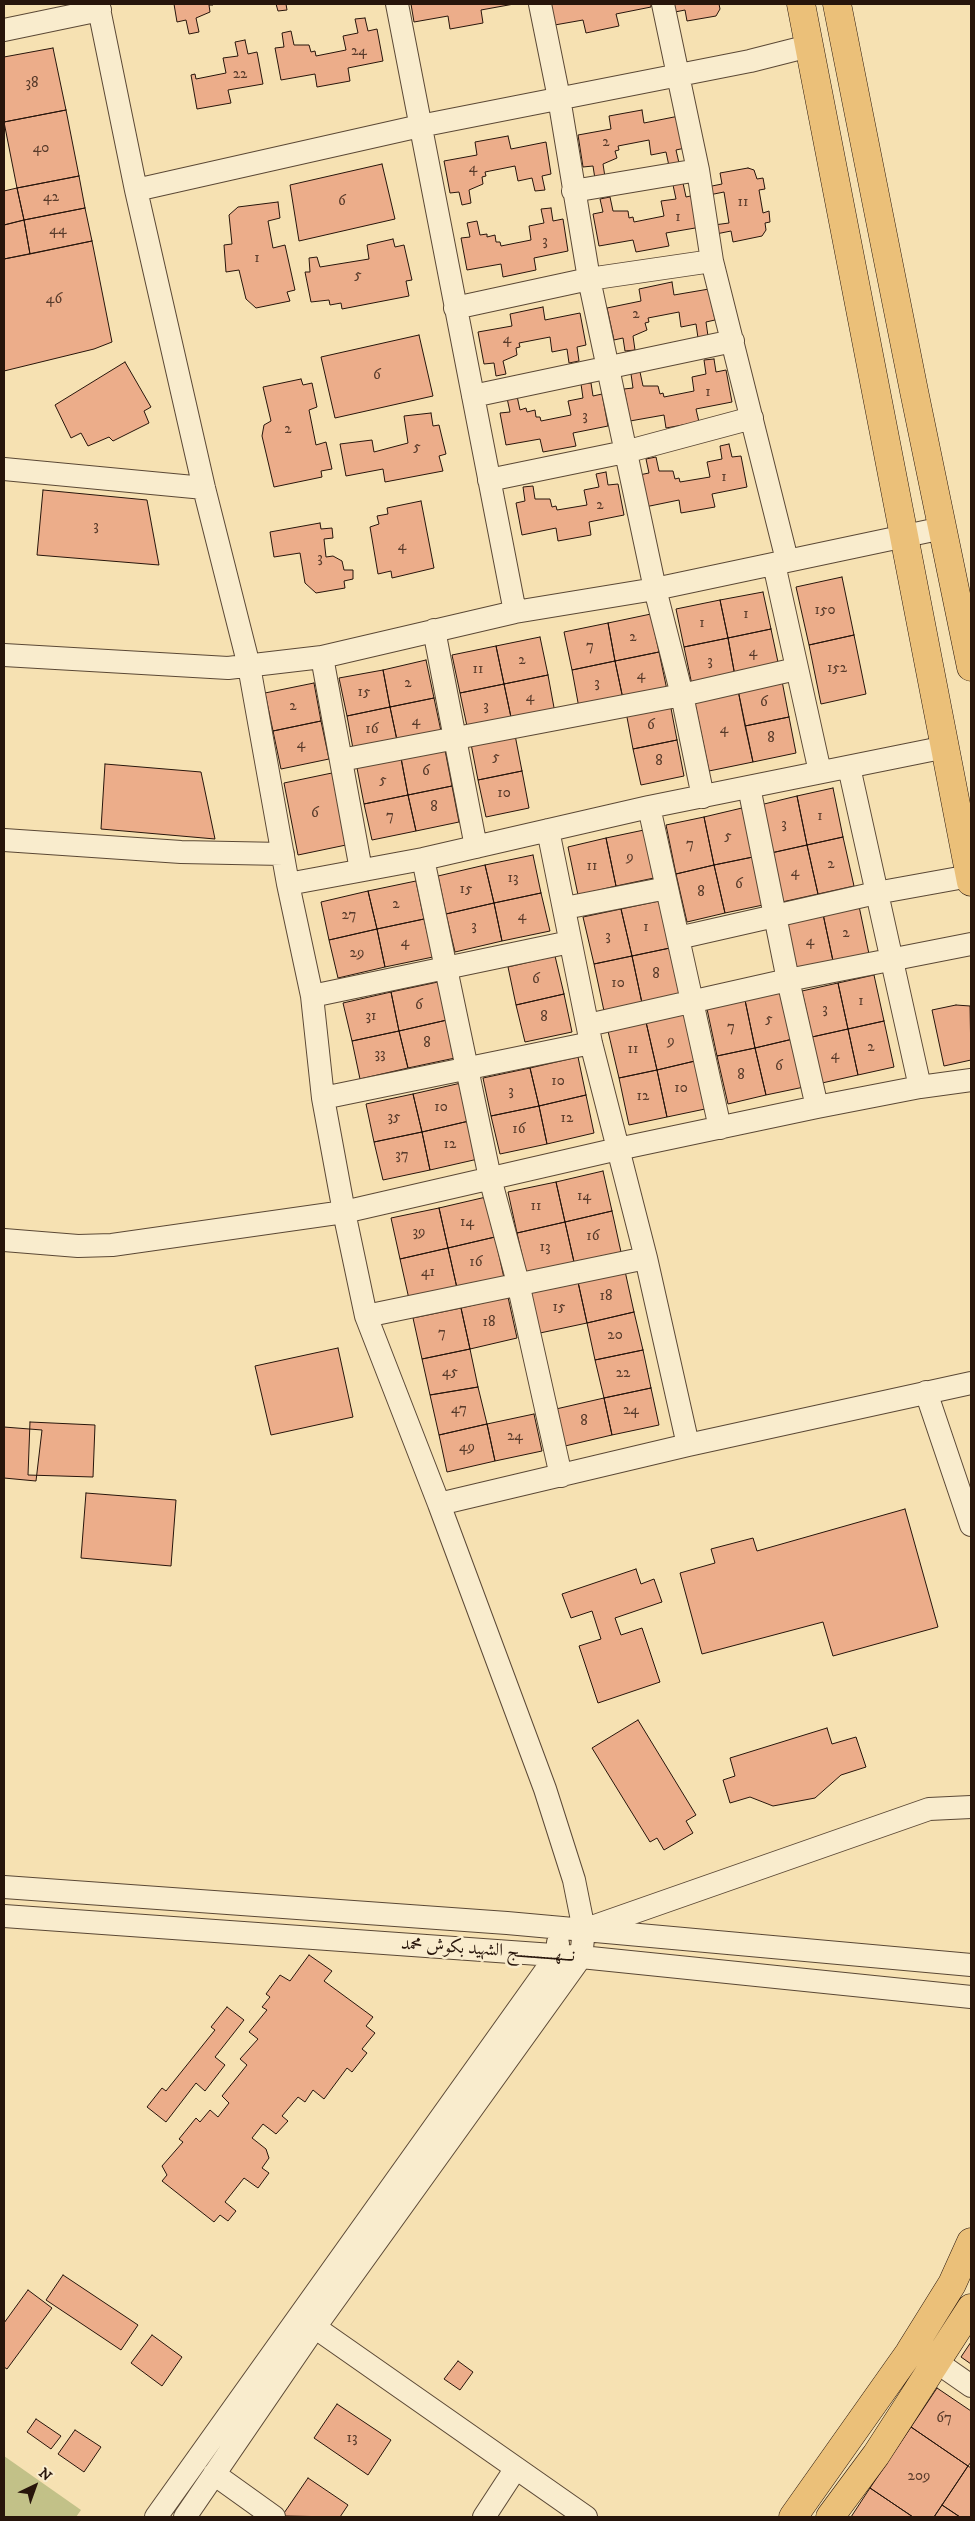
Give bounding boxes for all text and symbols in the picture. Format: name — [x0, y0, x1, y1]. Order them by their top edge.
house number: 24 — [351, 43, 367, 61]
house number: 22 — [233, 66, 247, 84]
house number: 38 — [25, 75, 39, 93]
house number: 2 — [602, 134, 610, 152]
house number: 40 — [33, 140, 49, 158]
house number: 4 — [469, 160, 477, 178]
house number: 42 — [43, 189, 59, 207]
house number: 6 — [338, 193, 346, 211]
house number: 11 — [737, 194, 749, 212]
house number: 1 — [675, 209, 681, 227]
house number: 44 — [49, 222, 67, 240]
house number: 3 — [542, 233, 548, 251]
house number: 1 — [254, 250, 260, 268]
house number: 5 — [354, 267, 362, 285]
house number: 46 — [46, 291, 62, 309]
house number: 2 — [632, 306, 640, 324]
house number: 4 — [503, 331, 511, 349]
house number: 6 — [373, 367, 381, 385]
house number: 1 — [705, 384, 711, 402]
house number: 3 — [582, 408, 588, 426]
house number: 2 — [284, 421, 292, 439]
house number: 5 — [413, 439, 421, 457]
house number: 1 — [721, 469, 727, 487]
house number: 2 — [596, 497, 604, 515]
house number: 3 — [93, 518, 99, 536]
house number: 4 — [398, 538, 406, 556]
house number: 3 — [317, 550, 323, 568]
house number: 150 — [815, 602, 835, 620]
house number: 1 — [743, 606, 749, 624]
house number: 1 — [699, 615, 705, 633]
house number: 2 — [629, 629, 637, 647]
house number: 7 — [586, 638, 594, 656]
house number: 4 — [749, 644, 757, 662]
house number: 2 — [518, 652, 526, 670]
house number: 3 — [707, 653, 713, 671]
house number: 152 — [827, 660, 847, 678]
house number: 11 — [472, 661, 484, 679]
house number: 4 — [637, 667, 645, 685]
house number: 2 — [404, 675, 412, 693]
house number: 3 — [594, 675, 600, 693]
house number: 15 — [358, 684, 370, 702]
house number: 4 — [526, 689, 534, 707]
house number: 6 — [760, 694, 768, 712]
house number: 2 — [289, 698, 297, 716]
house number: 3 — [483, 698, 489, 716]
house number: 4 — [412, 713, 420, 731]
house number: 6 — [647, 717, 655, 735]
house number: 16 — [365, 721, 379, 739]
house number: 4 — [720, 721, 728, 739]
house number: 8 — [767, 730, 775, 748]
house number: 4 — [297, 736, 305, 754]
house number: 5 — [492, 749, 500, 767]
house number: 8 — [655, 753, 663, 771]
house number: 6 — [422, 763, 430, 781]
house number: 5 — [379, 772, 387, 790]
house number: 10 — [497, 785, 511, 803]
house number: 8 — [430, 799, 438, 817]
house number: 6 — [311, 805, 319, 823]
house number: 7 — [386, 808, 394, 826]
house number: 1 — [817, 808, 823, 826]
house number: 3 — [781, 816, 787, 834]
house number: 5 — [724, 828, 732, 846]
house number: 7 — [686, 836, 694, 854]
house number: 9 — [626, 849, 634, 867]
house number: 2 — [827, 856, 835, 874]
house number: 11 — [586, 858, 598, 876]
house number: 4 — [791, 864, 799, 882]
house number: 13 — [507, 870, 519, 888]
house number: 6 — [735, 876, 743, 894]
house number: 15 — [460, 881, 472, 899]
house number: 8 — [697, 884, 705, 902]
house number: 2 — [392, 896, 400, 914]
house number: 27 — [342, 907, 356, 925]
house number: 4 — [518, 908, 526, 926]
house number: 3 — [471, 918, 477, 936]
house number: 1 — [643, 919, 649, 937]
house number: 2 — [842, 925, 850, 943]
house number: 3 — [605, 928, 611, 946]
house number: 4 — [806, 933, 814, 951]
house number: 4 — [401, 934, 409, 952]
house number: 29 — [350, 945, 364, 963]
house number: 8 — [652, 966, 660, 984]
house number: 6 — [532, 971, 540, 989]
house number: 10 — [611, 975, 625, 993]
house number: 1 — [858, 993, 864, 1011]
house number: 6 — [415, 997, 423, 1015]
house number: 3 — [822, 1001, 828, 1019]
house number: 31 — [365, 1008, 377, 1026]
house number: 8 — [540, 1009, 548, 1027]
house number: 5 — [765, 1011, 773, 1029]
house number: 7 — [727, 1019, 735, 1037]
house number: 9 — [667, 1033, 675, 1051]
house number: 8 — [423, 1035, 431, 1053]
house number: 2 — [867, 1039, 875, 1057]
house number: 11 — [627, 1041, 639, 1059]
house number: 33 — [374, 1046, 386, 1064]
house number: 4 — [831, 1047, 839, 1065]
house number: 6 — [775, 1058, 783, 1076]
house number: 8 — [737, 1067, 745, 1085]
house number: 10 — [551, 1073, 565, 1091]
house number: 10 — [674, 1080, 688, 1098]
house number: 3 — [508, 1083, 514, 1101]
house number: 12 — [637, 1088, 649, 1106]
house number: 10 — [434, 1099, 448, 1117]
house number: 35 — [387, 1109, 401, 1127]
house number: 12 — [561, 1110, 573, 1128]
house number: 16 — [512, 1121, 526, 1139]
house number: 12 — [444, 1136, 456, 1154]
house number: 37 — [395, 1147, 409, 1165]
house number: 14 — [577, 1188, 591, 1206]
house number: 11 — [530, 1198, 542, 1216]
house number: 14 — [460, 1214, 474, 1232]
house number: 39 — [412, 1224, 426, 1242]
house number: 16 — [586, 1228, 600, 1246]
house number: 13 — [539, 1239, 551, 1257]
house number: 16 — [469, 1254, 483, 1272]
house number: 41 — [421, 1264, 435, 1282]
house number: 18 — [599, 1288, 613, 1306]
house number: 15 — [553, 1299, 565, 1317]
house number: 18 — [482, 1314, 496, 1332]
house number: 7 — [438, 1325, 446, 1343]
house number: 20 — [607, 1327, 623, 1345]
house number: 45 — [442, 1364, 458, 1382]
house number: 22 — [616, 1365, 630, 1383]
house number: 47 — [451, 1401, 467, 1419]
house number: 24 — [623, 1402, 639, 1420]
house number: 8 — [580, 1413, 588, 1431]
house number: 24 — [507, 1428, 523, 1446]
house number: 49 — [459, 1439, 475, 1457]
street label: نـــهـــــــــــج الشهيد بكوش محمد — [400, 1934, 576, 1968]
house number: 67 — [936, 2410, 952, 2428]
house number: 13 — [346, 2430, 358, 2448]
north arrow — [10, 2461, 60, 2511]
text: N — [35, 2464, 55, 2485]
house number: 209 — [908, 2468, 930, 2486]

